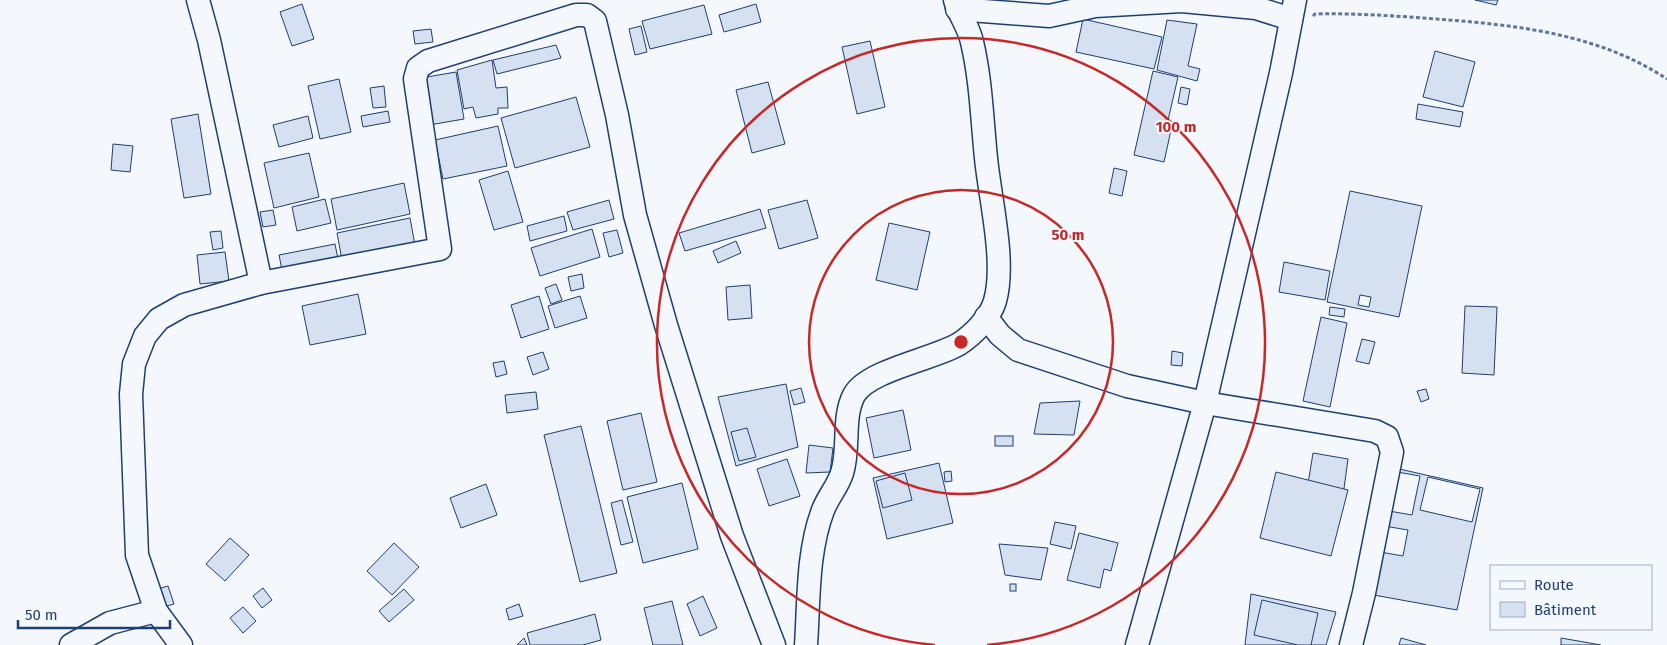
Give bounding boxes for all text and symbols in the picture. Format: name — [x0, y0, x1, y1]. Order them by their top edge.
text: 100 m — [1156, 118, 1196, 136]
text: 50 m — [1051, 226, 1085, 244]
centre of rings — [952, 333, 970, 351]
legend — [1490, 565, 1652, 630]
text: Route — [1534, 576, 1574, 594]
scale bar — [18, 598, 170, 630]
text: Bâtiment — [1534, 601, 1597, 619]
text: 50 m — [25, 606, 58, 624]

